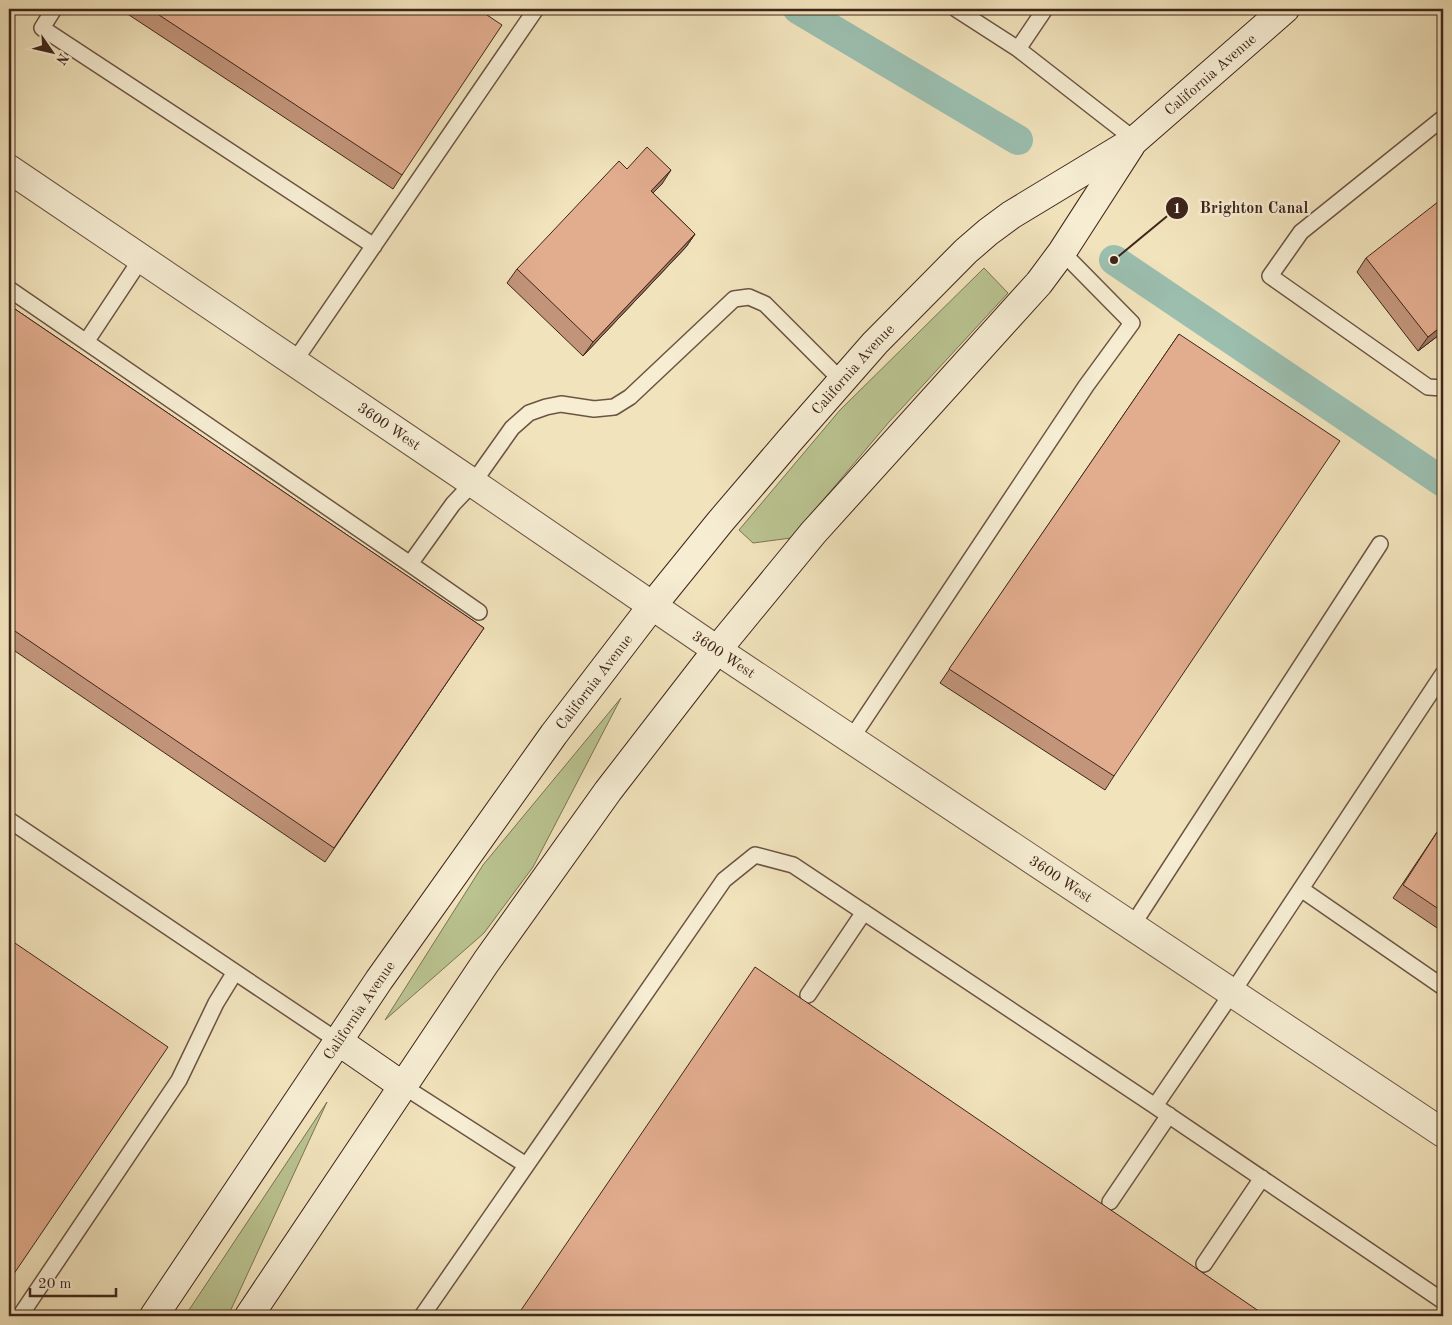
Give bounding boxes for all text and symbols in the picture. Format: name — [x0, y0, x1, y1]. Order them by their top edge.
north arrow — [28, 28, 78, 78]
street label: California Avenue — [1163, 32, 1260, 119]
text: N — [53, 50, 71, 67]
callout: Brighton Canal — [1164, 192, 1318, 223]
text: Brighton Canal — [1200, 201, 1308, 217]
text: 1 — [1173, 202, 1181, 217]
street label: California Avenue — [810, 322, 898, 418]
street label: 3600 West — [354, 401, 422, 454]
street label: 3600 West — [689, 629, 757, 682]
street label: California Avenue — [554, 632, 636, 733]
street label: 3600 West — [1026, 854, 1094, 906]
street label: California Avenue — [322, 959, 399, 1063]
scale bar — [30, 1265, 116, 1297]
text: 20 m — [38, 1277, 72, 1292]

